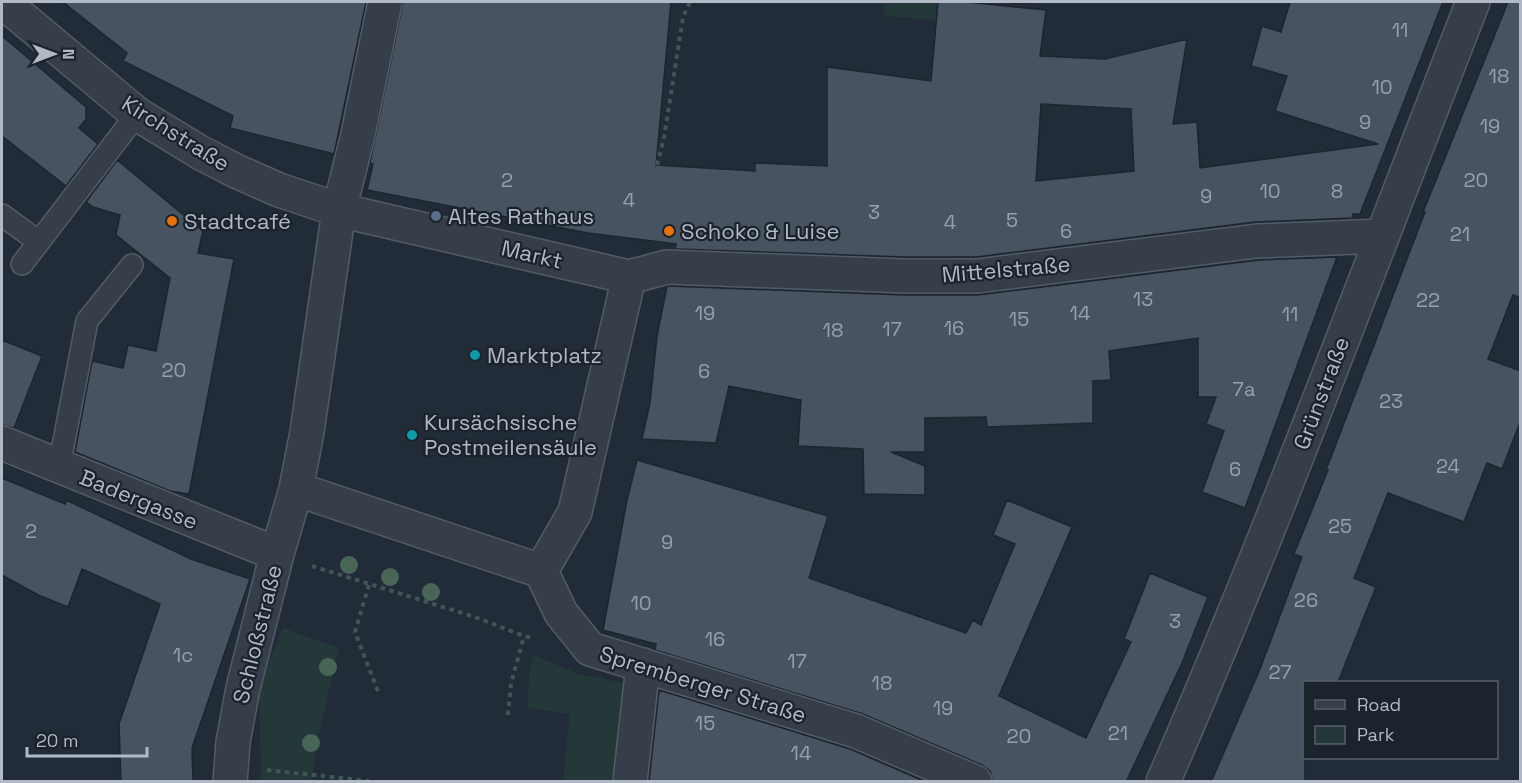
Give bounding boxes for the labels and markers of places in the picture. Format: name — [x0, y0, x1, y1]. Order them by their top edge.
place label: Altes Rathaus — [448, 202, 594, 230]
place label: Stadtcafé — [184, 207, 291, 235]
marker: Altes Rathaus — [429, 209, 443, 223]
marker: Stadtcafé — [165, 214, 179, 228]
place label: Schoko & Luise — [681, 217, 840, 245]
marker: Schoko & Luise — [662, 224, 676, 238]
place label: Marktplatz — [487, 341, 602, 369]
marker: Marktplatz — [468, 348, 482, 362]
place label: Kursächsische Postmeilensäule — [424, 408, 597, 461]
marker: Kursächsische Postmeilensäule — [405, 428, 419, 442]

